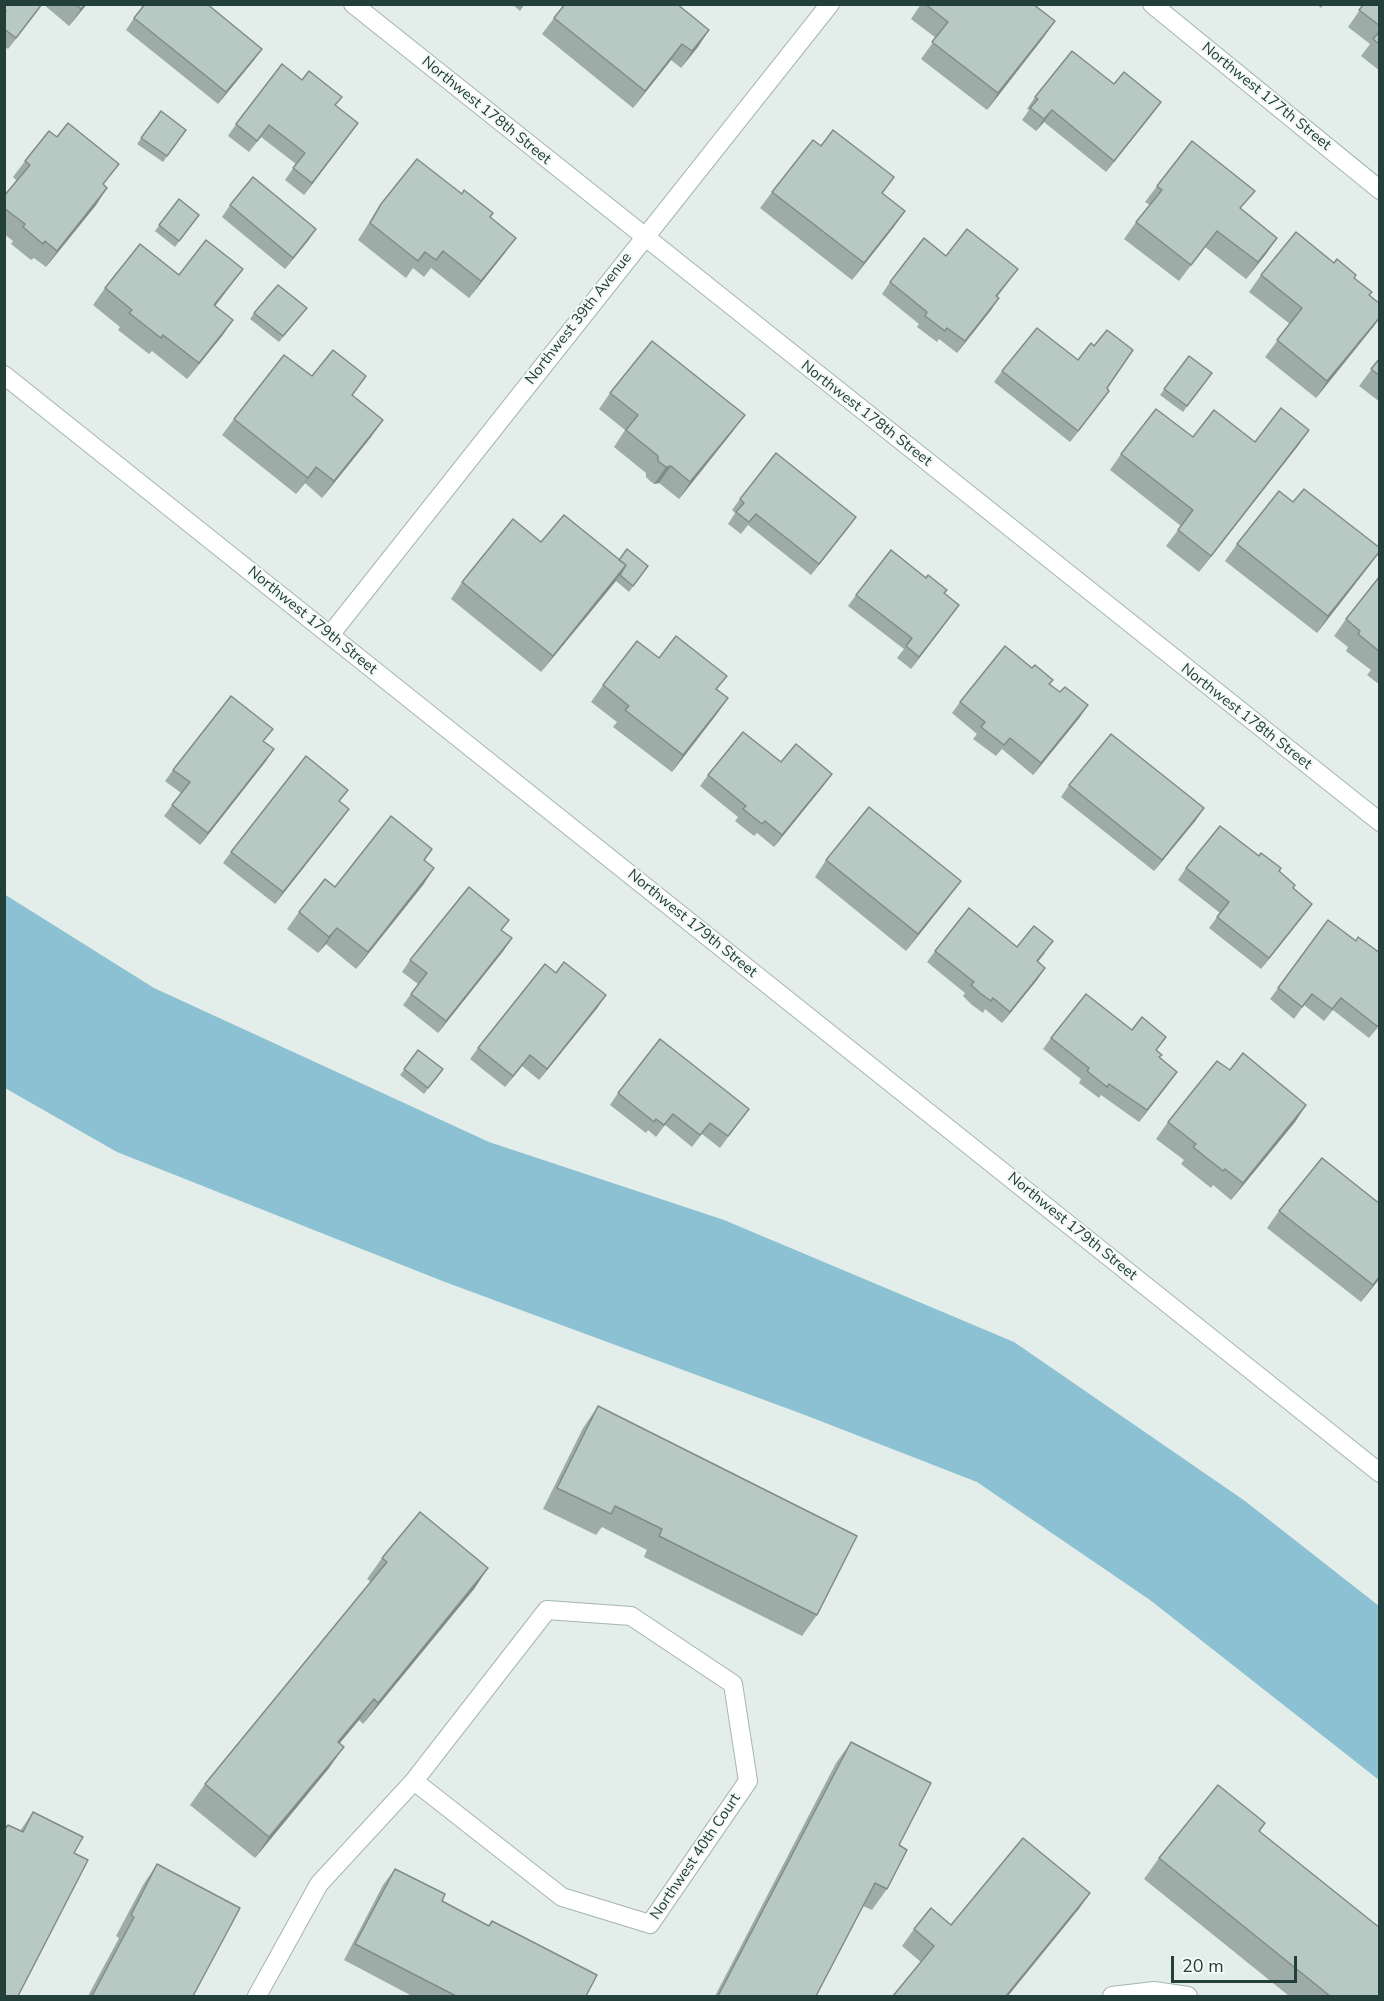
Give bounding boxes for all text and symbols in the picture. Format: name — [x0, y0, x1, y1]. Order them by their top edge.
street label: Northwest 177th Street — [1198, 39, 1334, 155]
street label: Northwest 178th Street — [418, 53, 554, 169]
street label: Northwest 39th Avenue — [522, 250, 636, 388]
street label: Northwest 178th Street — [797, 357, 935, 471]
street label: Northwest 179th Street — [244, 563, 380, 679]
street label: Northwest 178th Street — [1177, 660, 1315, 774]
street label: Northwest 179th Street — [624, 866, 760, 982]
street label: Northwest 179th Street — [1004, 1169, 1140, 1285]
street label: Northwest 40th Court — [647, 1790, 745, 1924]
scale bar — [1174, 1944, 1300, 1982]
text: 20 m — [1182, 1954, 1224, 1978]

